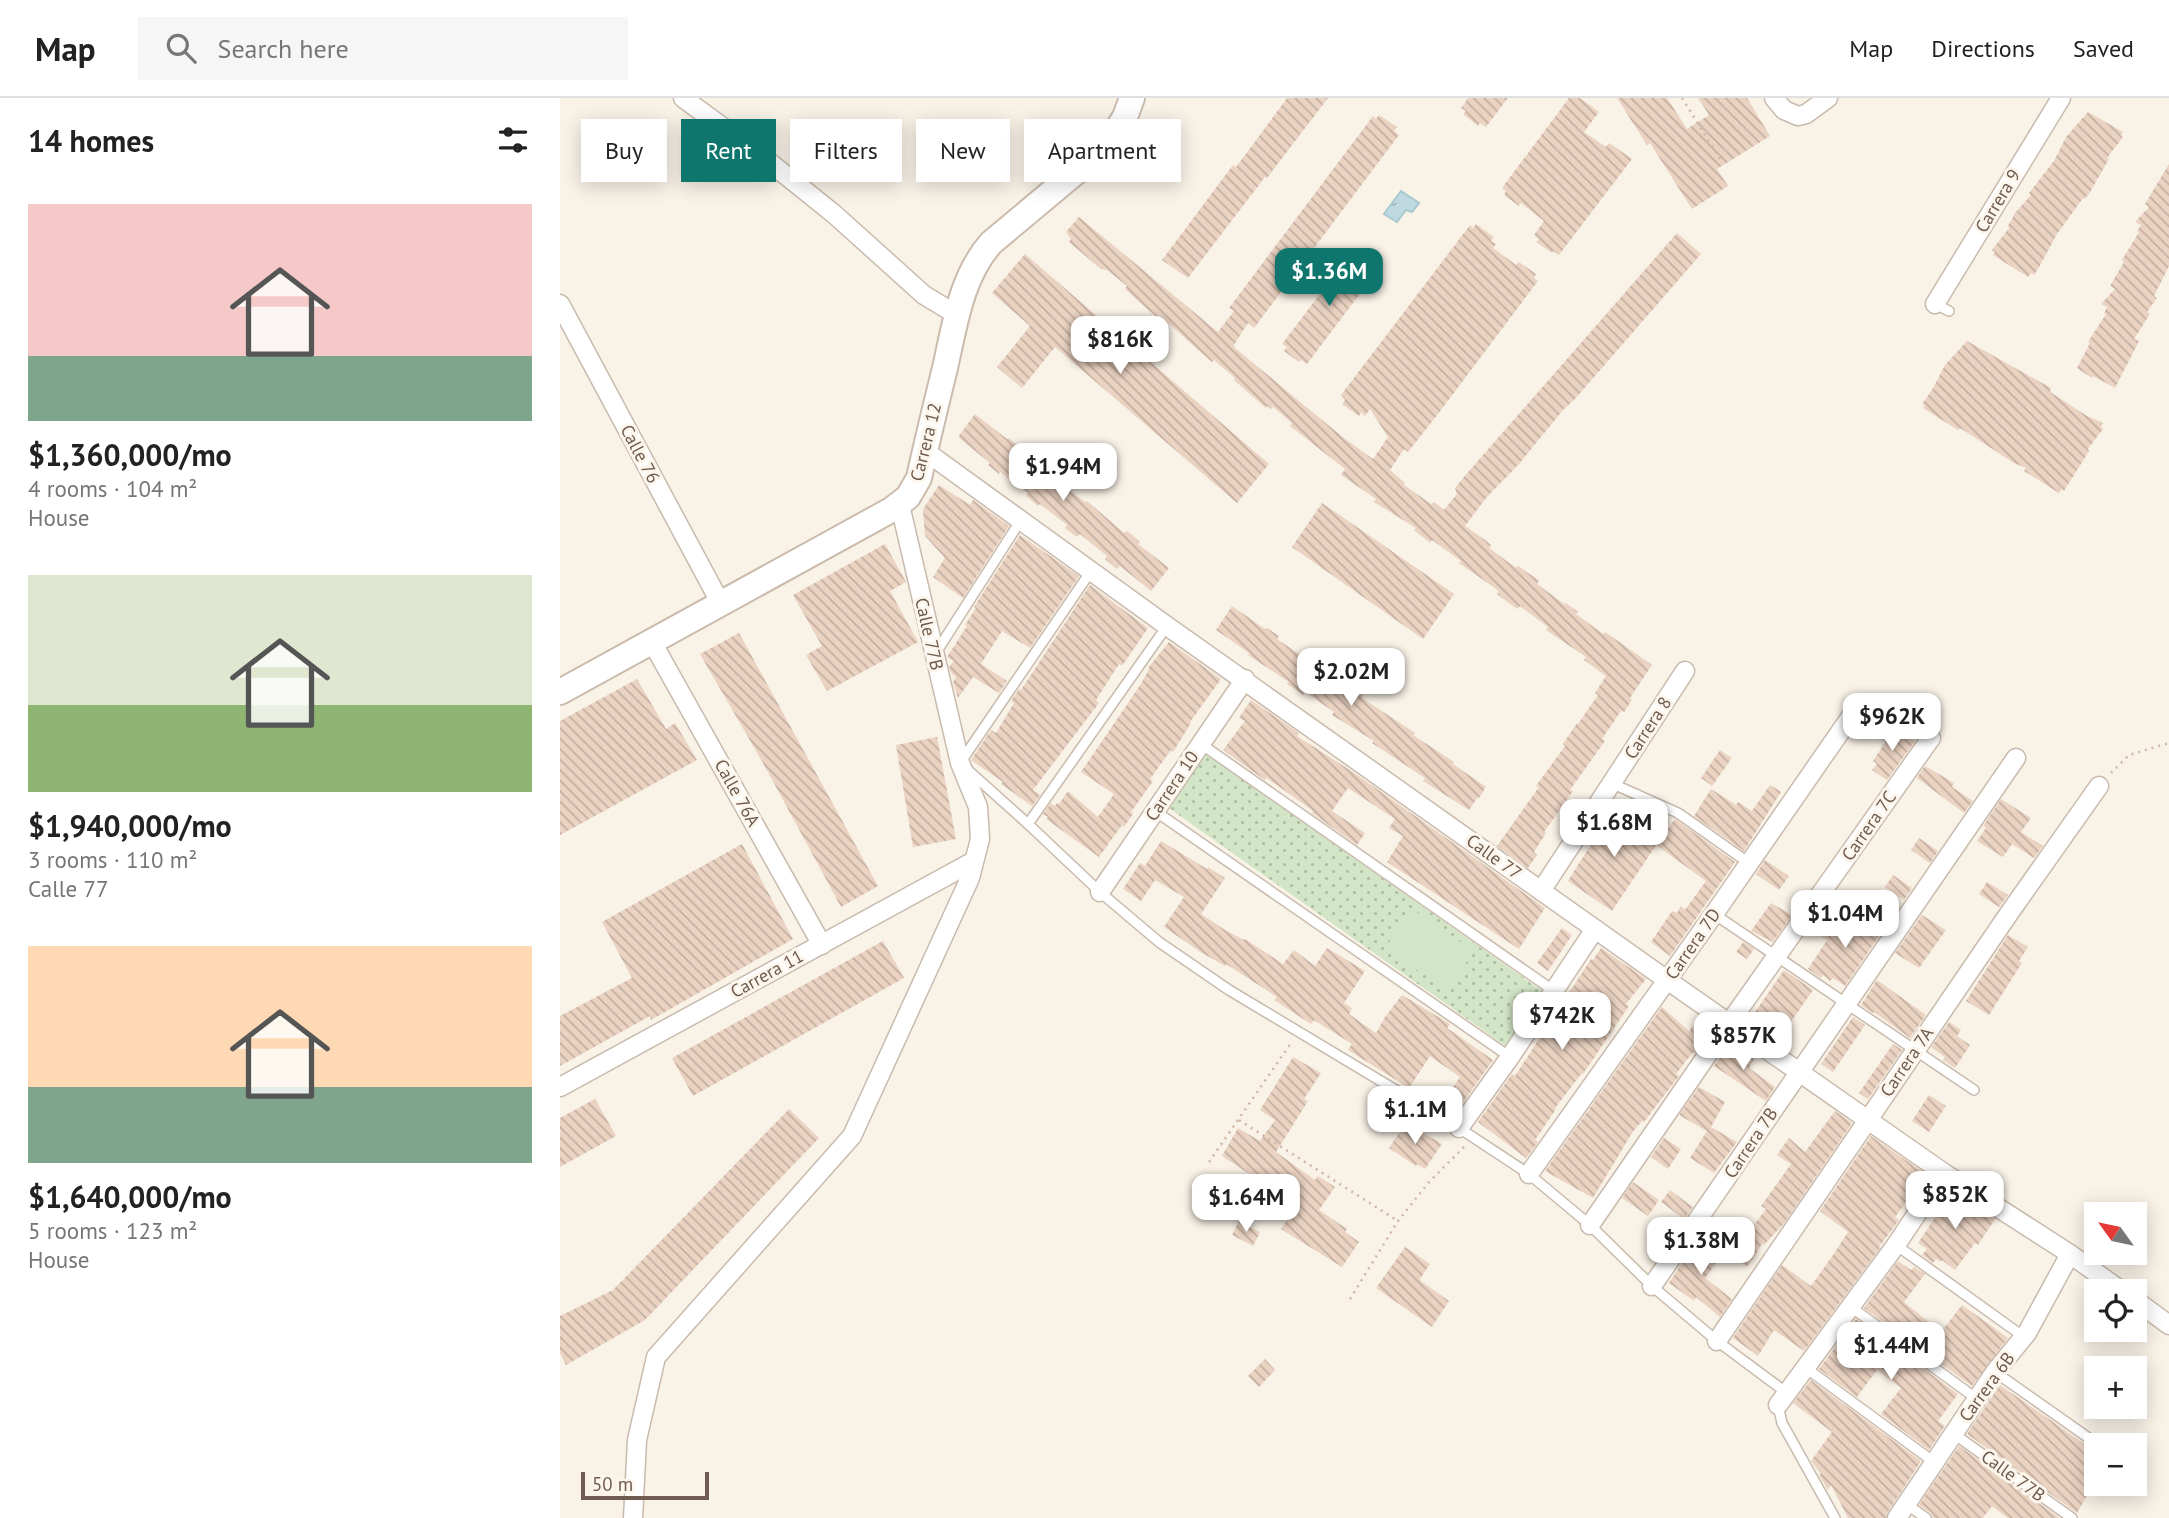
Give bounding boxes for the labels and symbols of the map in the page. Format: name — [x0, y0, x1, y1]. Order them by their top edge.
street label: Carrera 9 — [1970, 165, 2025, 237]
pin: $1.36M — [1272, 248, 1386, 308]
pin: $816K — [1071, 316, 1169, 376]
street label: Carrera 12 — [905, 400, 946, 483]
street label: Calle 76 — [616, 421, 665, 487]
pin: $1.94M — [1006, 444, 1120, 503]
street label: Calle 77B — [910, 595, 949, 672]
pin: $2.02M — [1294, 648, 1408, 708]
street label: Carrera 8 — [1619, 692, 1676, 763]
pin: $962K — [1843, 694, 1941, 753]
street label: Carrera 10 — [1140, 746, 1204, 825]
street label: Calle 76A — [710, 755, 766, 831]
street label: Carrera 7C — [1836, 786, 1901, 865]
pin: $1.68M — [1557, 800, 1671, 859]
street label: Calle 77 — [1462, 829, 1527, 884]
pin: $1.04M — [1788, 890, 1902, 950]
street label: Carrera 7D — [1660, 904, 1725, 984]
street label: Carrera 11 — [726, 944, 807, 1003]
pin: $742K — [1513, 992, 1611, 1052]
pin: $857K — [1694, 1012, 1792, 1072]
street label: Carrera 7A — [1875, 1022, 1939, 1101]
pin: $1.1M — [1366, 1086, 1464, 1146]
street label: Carrera 7B — [1719, 1103, 1783, 1183]
pin: $852K — [1906, 1172, 2004, 1231]
pin: $1.64M — [1189, 1174, 1303, 1234]
north arrow — [2084, 1202, 2147, 1265]
pin: $1.38M — [1644, 1218, 1758, 1277]
pin: $1.44M — [1834, 1322, 1948, 1382]
street label: Carrera 6B — [1954, 1347, 2020, 1426]
street label: Calle 77B — [1977, 1445, 2050, 1507]
scale bar — [581, 1469, 709, 1501]

